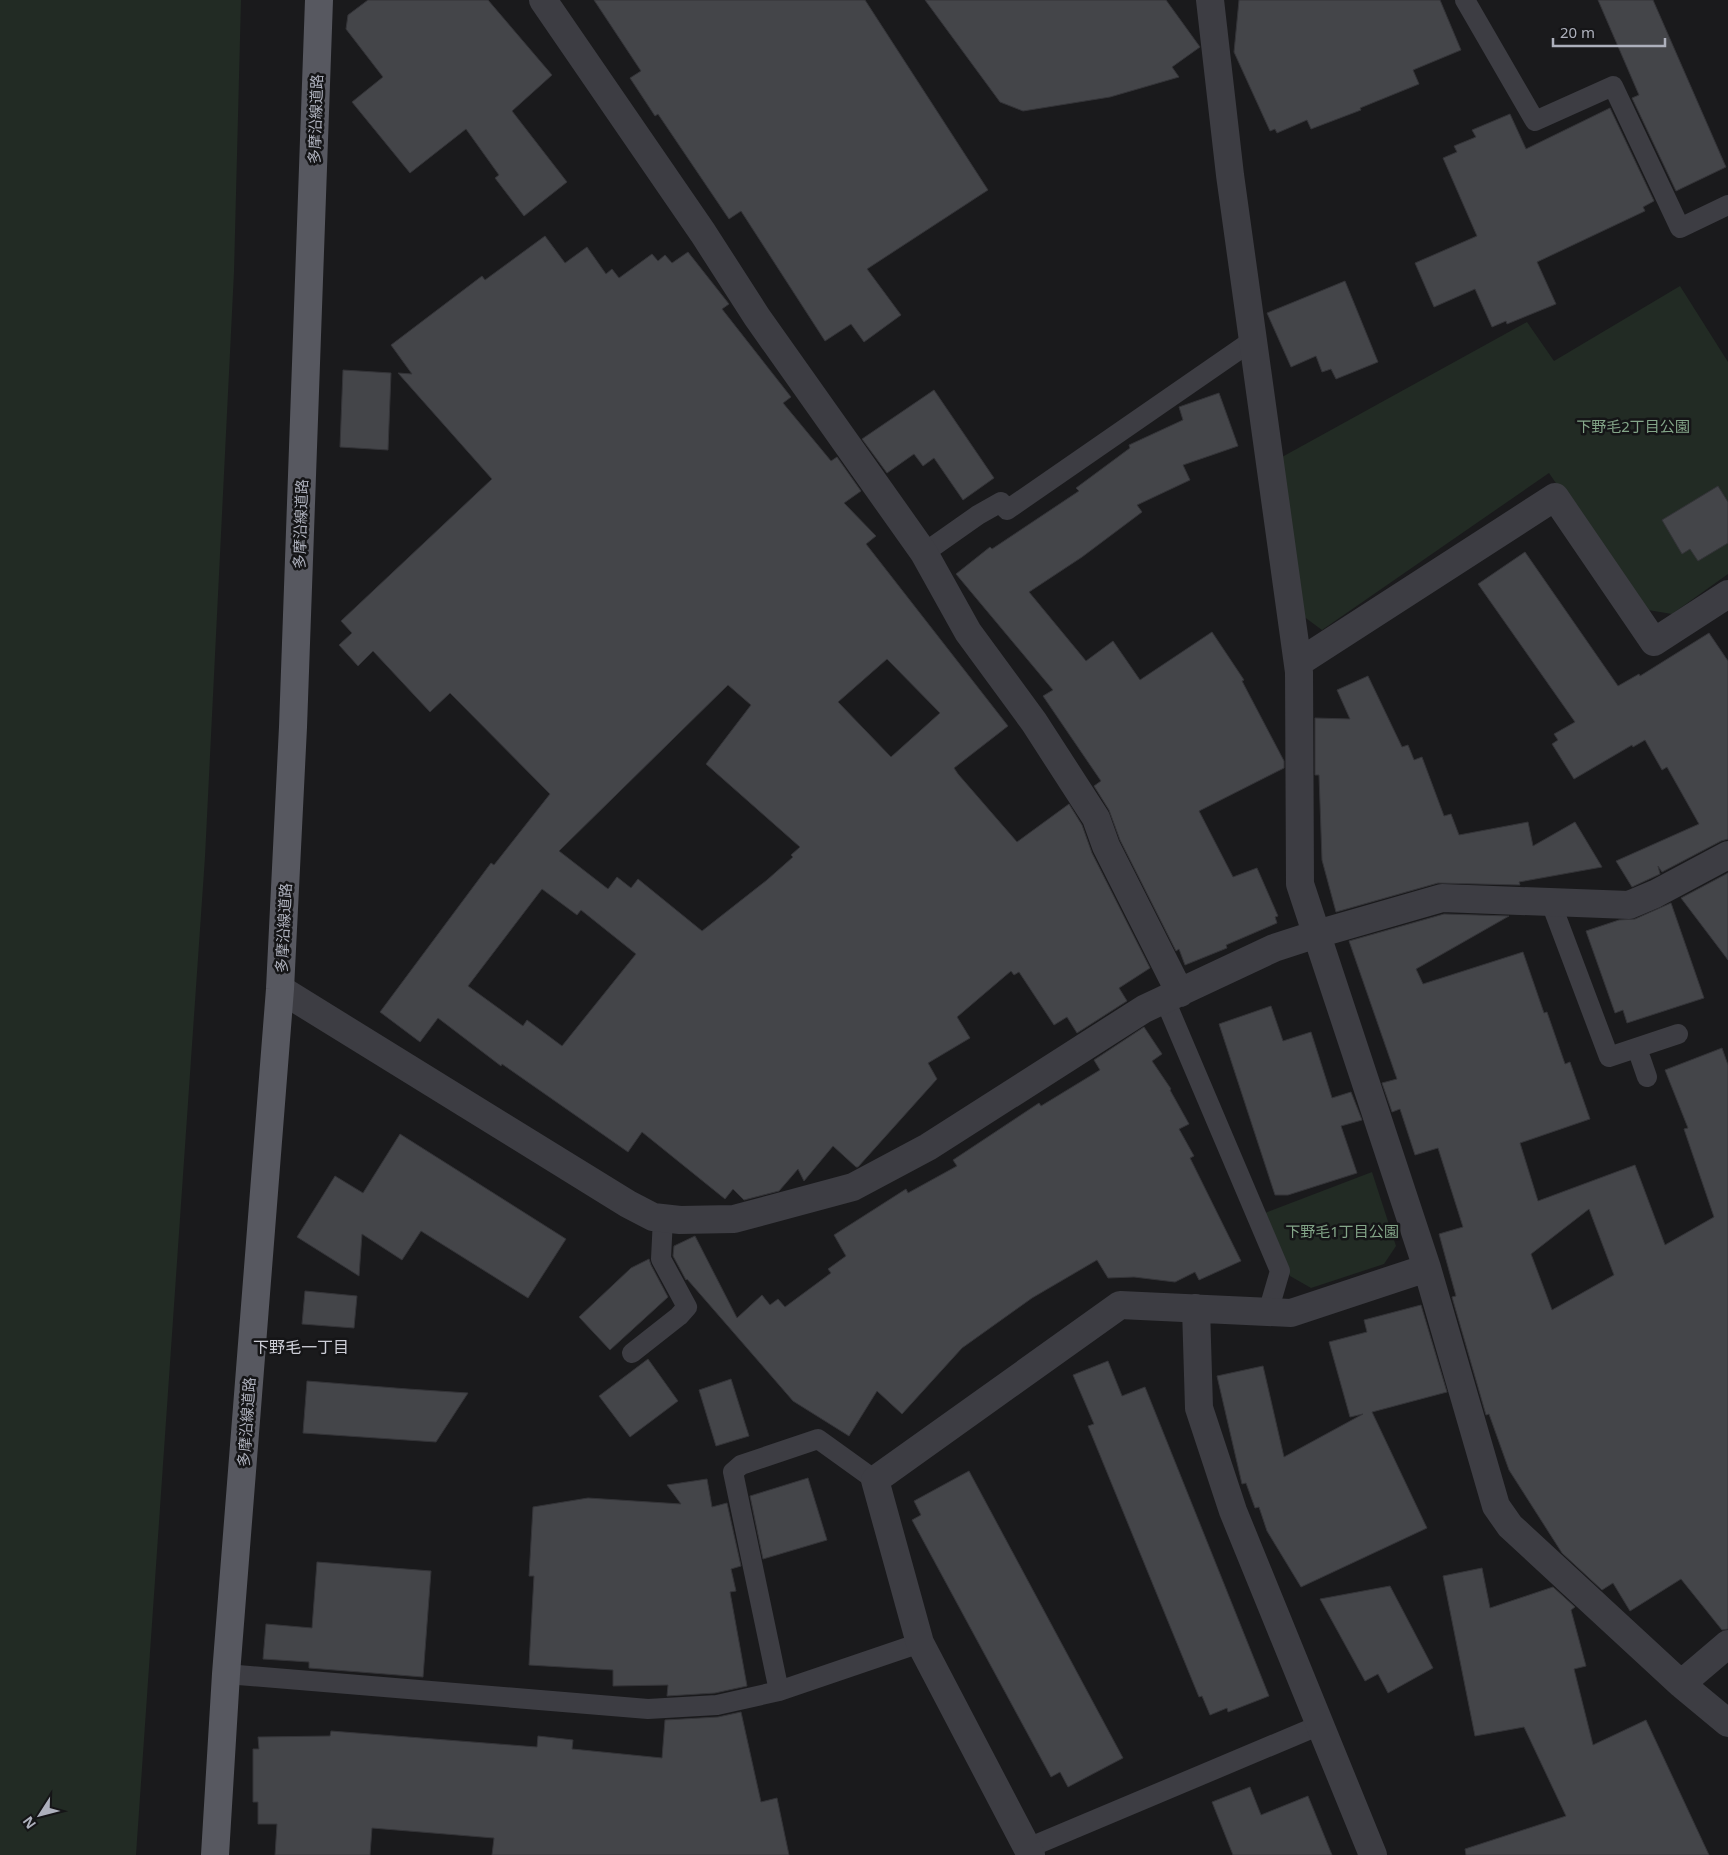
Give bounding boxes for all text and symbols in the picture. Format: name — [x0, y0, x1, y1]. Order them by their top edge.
scale bar — [1553, 15, 1666, 47]
text: 20 m — [1560, 22, 1595, 42]
street label: 多摩沿線道路 — [303, 74, 327, 164]
park label: 下野毛2丁目公園 — [1576, 416, 1690, 436]
street label: 多摩沿線道路 — [288, 479, 312, 569]
street label: 多摩沿線道路 — [271, 883, 295, 973]
park label: 下野毛1丁目公園 — [1285, 1221, 1399, 1241]
district label: 下野毛一丁目 — [253, 1336, 349, 1358]
street label: 多摩沿線道路 — [233, 1376, 259, 1468]
north arrow — [15, 1790, 65, 1840]
text: N — [18, 1813, 40, 1833]

